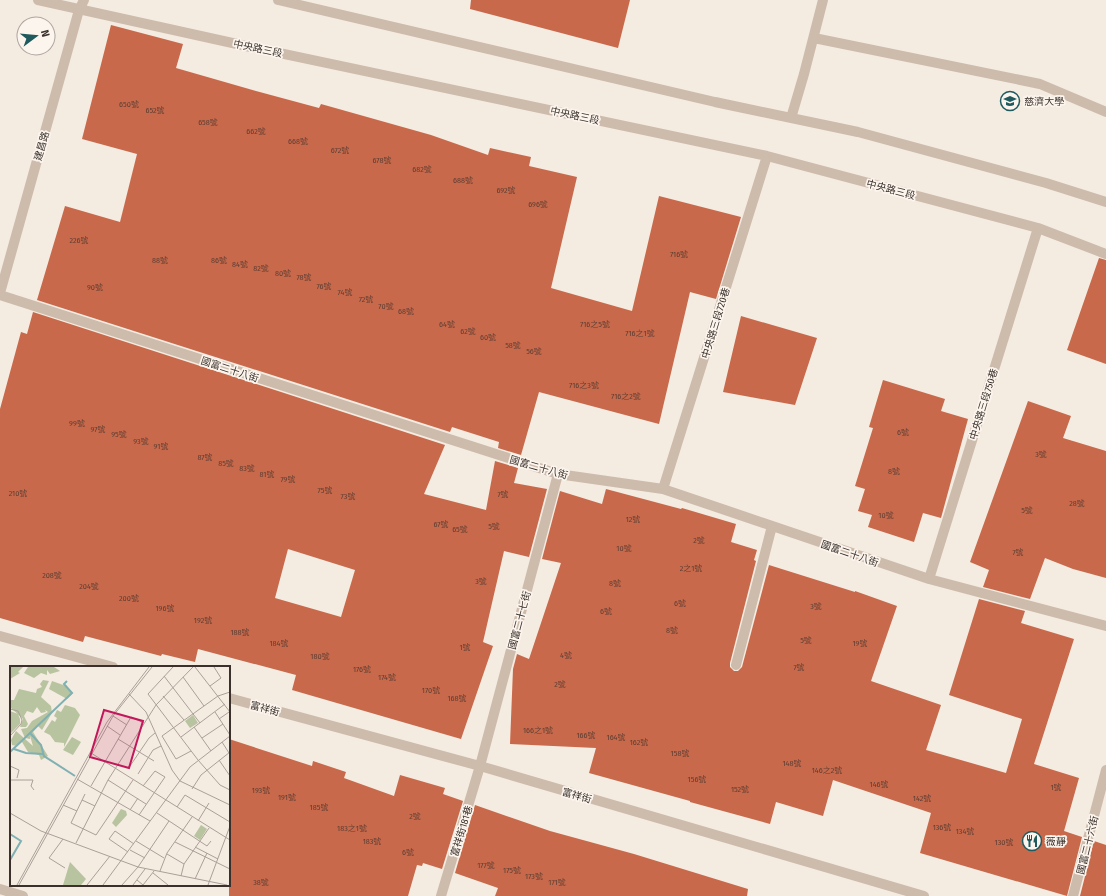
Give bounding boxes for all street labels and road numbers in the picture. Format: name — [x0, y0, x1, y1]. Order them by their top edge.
street label: 中央路三段 — [232, 38, 283, 60]
street label: 中央路三段 — [549, 105, 600, 127]
street label: 建昌路 — [32, 130, 52, 162]
street label: 中央路三段 — [865, 178, 916, 202]
street label: 中央路三段720巷 — [699, 286, 732, 360]
street label: 國富二十八街 — [199, 355, 260, 385]
street label: 中央路三段750巷 — [967, 367, 1000, 441]
street label: 國富二十八街 — [508, 454, 569, 482]
street label: 國富二十八街 — [819, 539, 880, 569]
street label: 國富二十七街 — [506, 590, 534, 651]
street label: 富祥街 — [249, 699, 281, 719]
street label: 富祥街 — [561, 786, 593, 806]
street label: 富祥街181巷 — [449, 804, 475, 858]
street label: 國富二十六街 — [1075, 815, 1101, 876]

